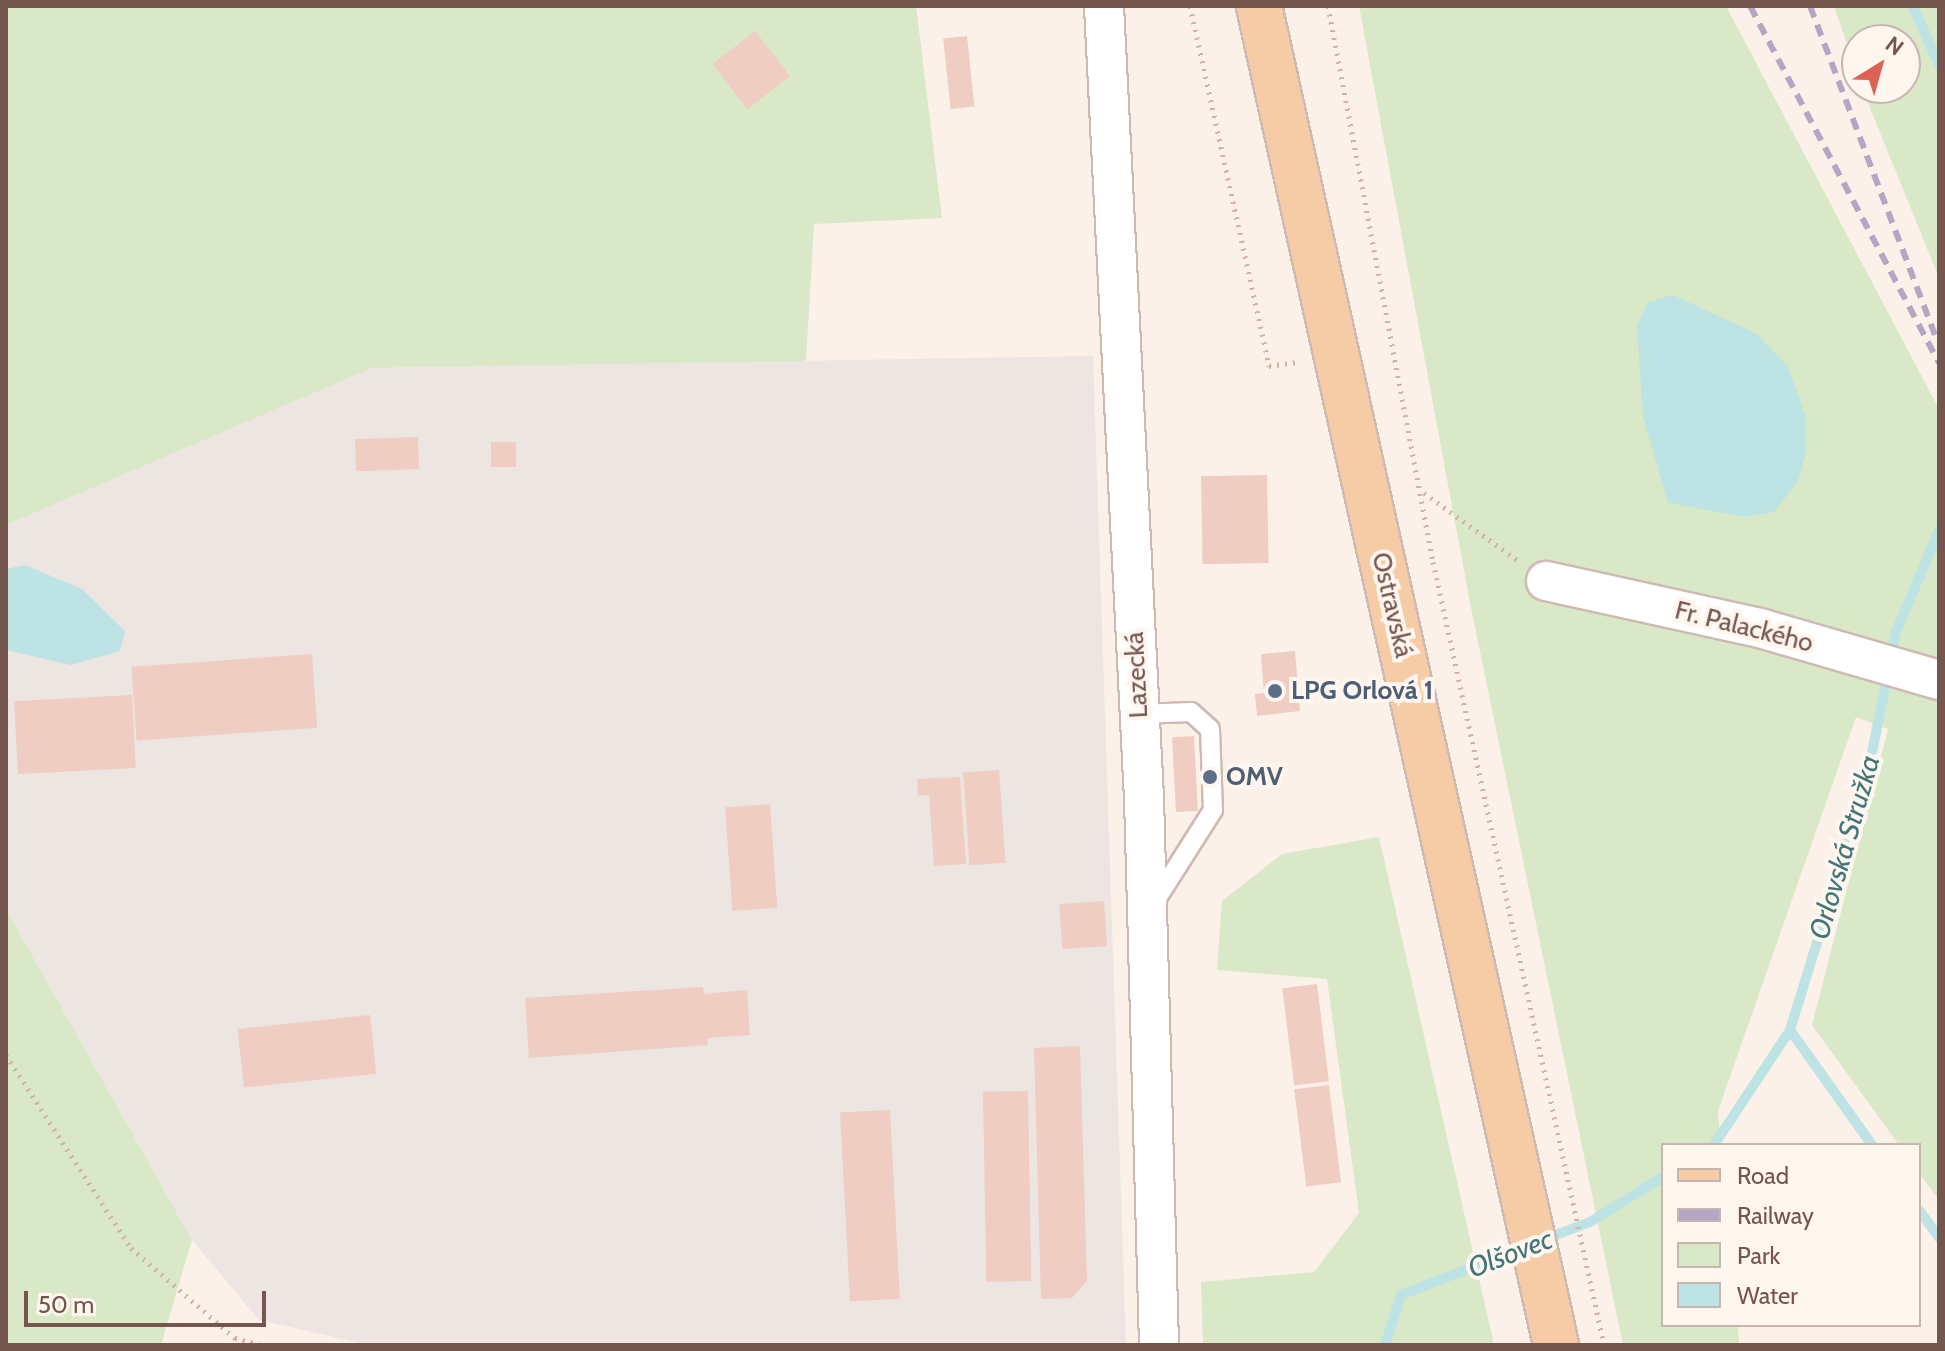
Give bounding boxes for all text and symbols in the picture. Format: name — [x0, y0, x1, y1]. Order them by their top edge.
north arrow — [1841, 24, 1921, 104]
text: N — [1880, 31, 1909, 61]
street label: Ostravská — [1365, 549, 1419, 661]
street label: Fr. Palackého — [1672, 595, 1816, 659]
street label: Lazecká — [1119, 631, 1155, 719]
place label: LPG Orlová 1 — [1291, 675, 1433, 707]
marker: LPG Orlová 1 — [1266, 682, 1284, 700]
water label: Orlovská Stružka — [1802, 751, 1886, 943]
place label: OMV — [1226, 761, 1283, 793]
marker: OMV — [1201, 768, 1219, 786]
legend — [1661, 1143, 1921, 1327]
text: Road — [1737, 1161, 1789, 1190]
text: Railway — [1737, 1201, 1814, 1230]
water label: Olšovec — [1463, 1222, 1557, 1284]
text: Park — [1737, 1241, 1780, 1270]
scale bar — [28, 1275, 270, 1325]
text: Water — [1737, 1281, 1798, 1310]
text: 50 m — [38, 1290, 94, 1319]

